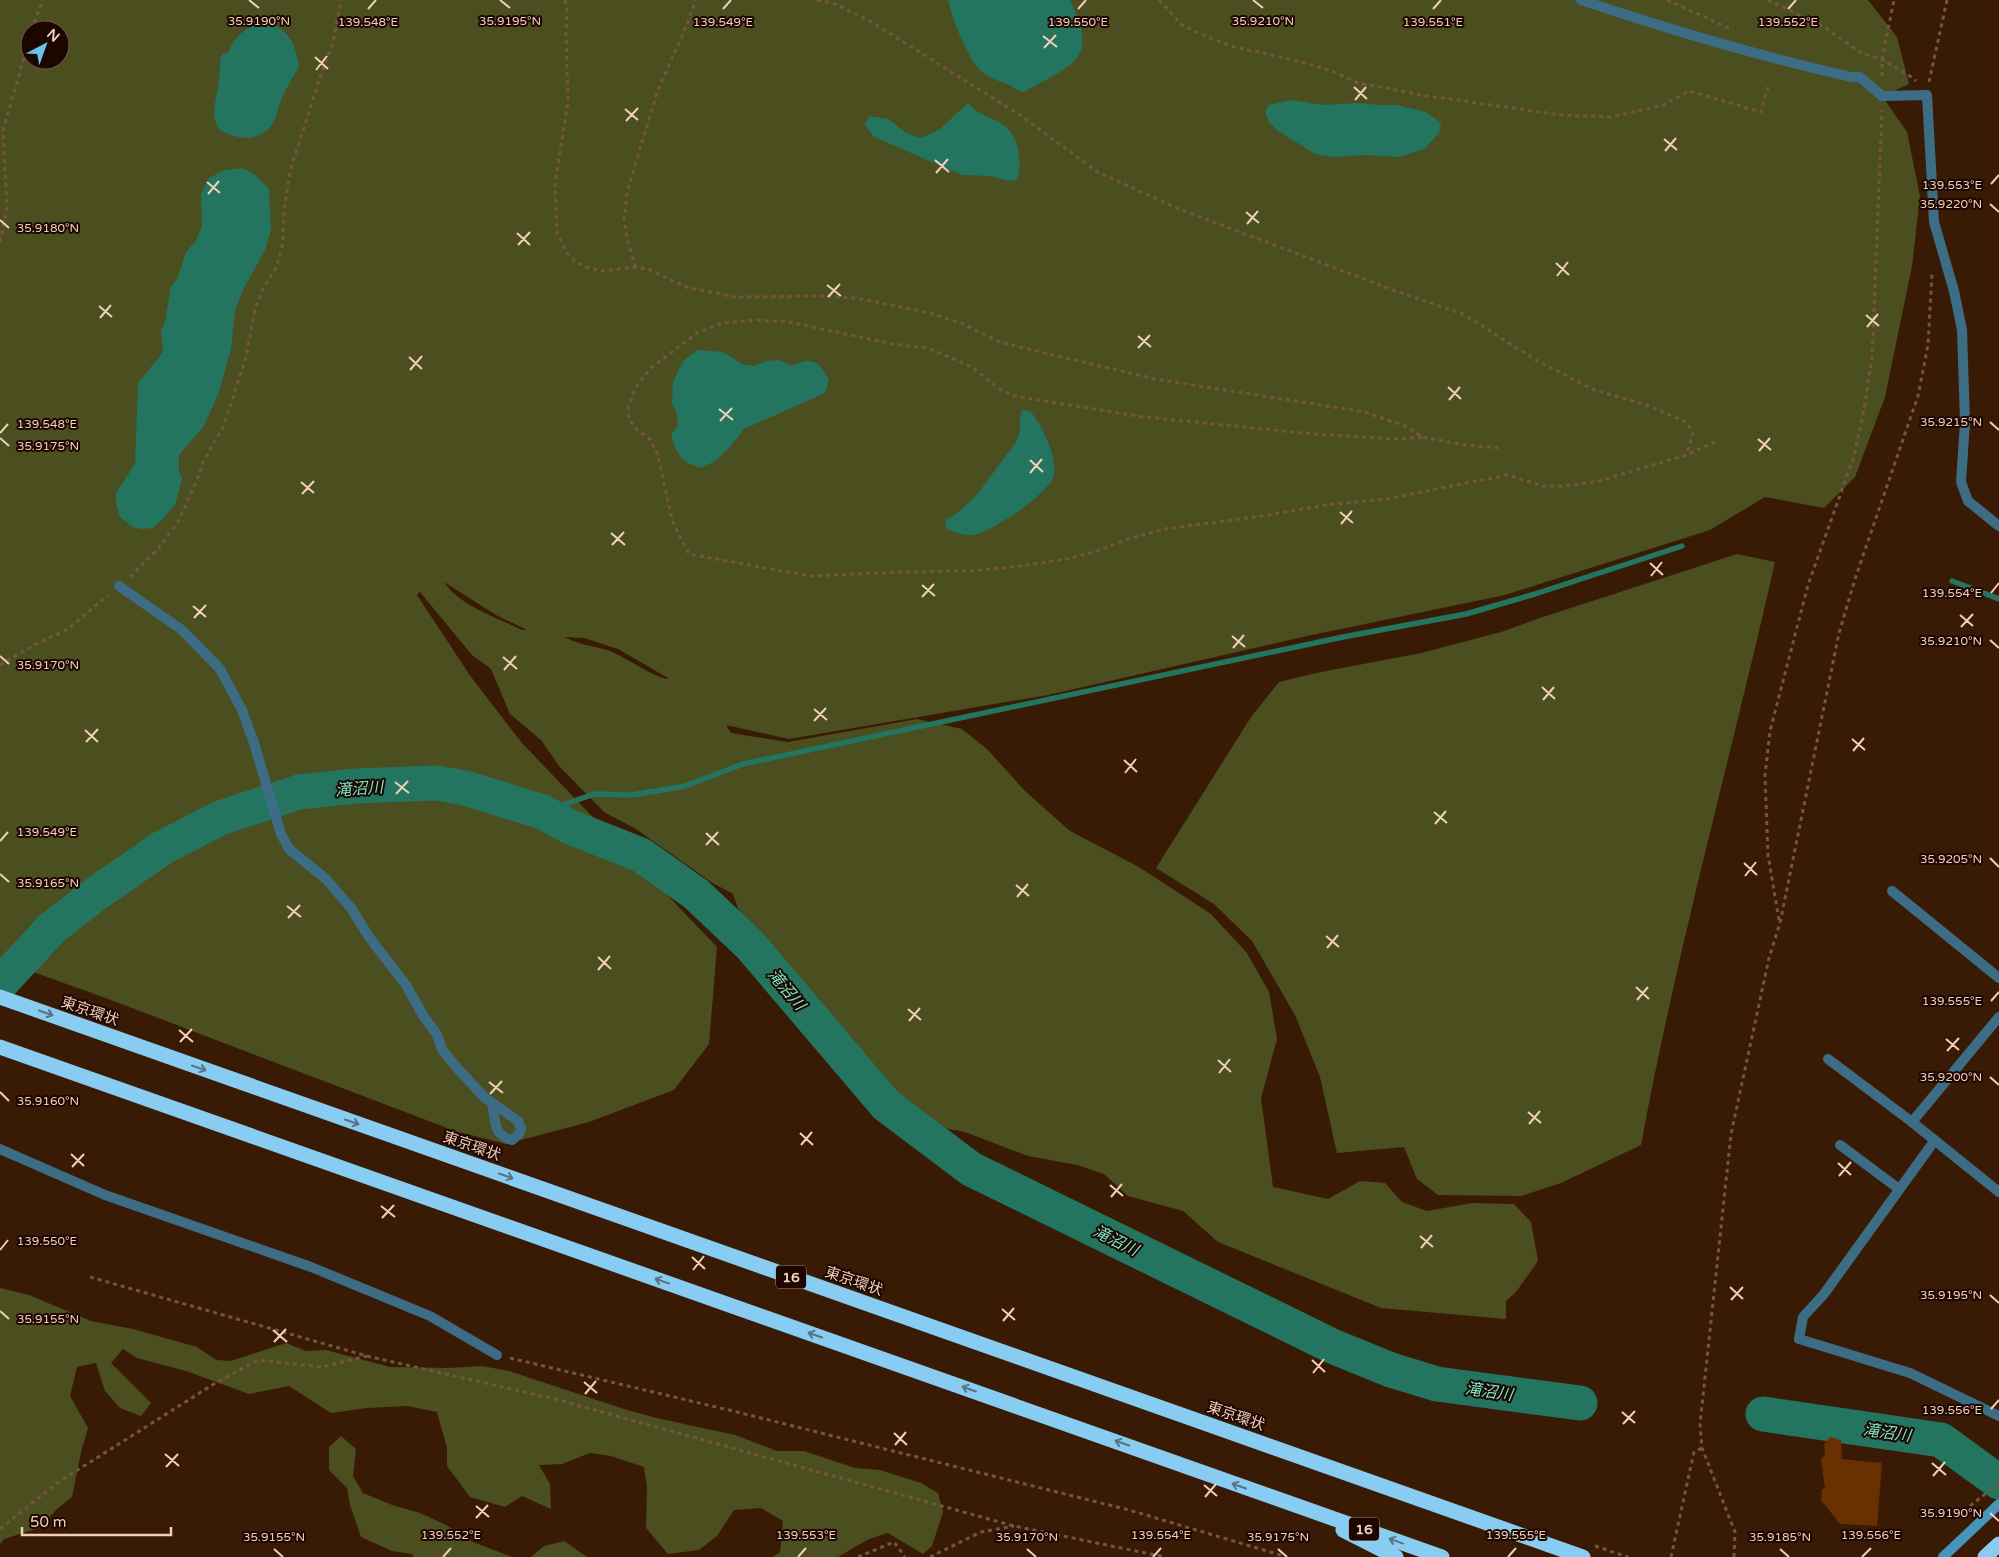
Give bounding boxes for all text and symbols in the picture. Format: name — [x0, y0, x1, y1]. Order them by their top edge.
text: 35.9190°N — [228, 14, 290, 28]
text: 35.9195°N — [479, 14, 541, 28]
text: 35.9210°N — [1232, 14, 1294, 28]
text: 139.548°E — [338, 15, 399, 29]
text: 139.549°E — [693, 15, 754, 29]
text: 139.550°E — [1048, 15, 1109, 29]
text: 139.551°E — [1403, 15, 1464, 29]
text: 139.552°E — [1758, 15, 1819, 29]
north arrow — [20, 20, 70, 70]
text: N — [43, 25, 63, 46]
text: 139.553°E — [1922, 178, 1983, 192]
text: 35.9220°N — [1920, 197, 1982, 211]
text: 35.9180°N — [17, 221, 79, 235]
text: 35.9215°N — [1920, 415, 1982, 429]
text: 139.548°E — [17, 417, 78, 431]
text: 35.9175°N — [17, 439, 79, 453]
text: 139.554°E — [1922, 586, 1983, 600]
text: 35.9210°N — [1920, 634, 1982, 648]
text: 35.9170°N — [17, 658, 79, 672]
water label: 滝沼川 — [334, 777, 386, 801]
text: 139.549°E — [17, 825, 78, 839]
text: 35.9205°N — [1920, 852, 1982, 866]
text: 35.9165°N — [17, 876, 79, 890]
water label: 滝沼川 — [763, 965, 811, 1016]
street label: 東京環状 — [59, 993, 121, 1029]
text: 139.555°E — [1922, 994, 1982, 1008]
one-way arrow — [38, 1009, 54, 1019]
one-way arrow — [191, 1064, 206, 1073]
text: 35.9200°N — [1920, 1070, 1982, 1084]
text: 35.9160°N — [17, 1094, 79, 1108]
one-way arrow — [344, 1118, 360, 1127]
street label: 東京環状 — [441, 1128, 503, 1164]
one-way arrow — [497, 1172, 513, 1181]
water label: 滝沼川 — [1090, 1221, 1143, 1261]
text: 139.550°E — [17, 1234, 78, 1248]
street label: 東京環状 — [823, 1263, 885, 1299]
road number: 16 — [776, 1266, 806, 1288]
one-way arrow — [655, 1276, 670, 1285]
text: 35.9195°N — [1920, 1288, 1982, 1302]
text: 35.9155°N — [17, 1312, 79, 1326]
one-way arrow — [808, 1330, 824, 1339]
water label: 滝沼川 — [1464, 1379, 1516, 1406]
one-way arrow — [961, 1384, 977, 1393]
street label: 東京環状 — [1205, 1398, 1267, 1434]
text: 139.556°E — [1922, 1403, 1983, 1417]
water label: 滝沼川 — [1862, 1420, 1914, 1447]
one-way arrow — [1115, 1438, 1130, 1447]
one-way arrow — [1232, 1481, 1248, 1490]
scale bar — [22, 1504, 171, 1536]
text: 35.9190°N — [1920, 1506, 1982, 1520]
text: 50 m — [30, 1513, 67, 1531]
road number: 16 — [1349, 1518, 1379, 1540]
text: 139.552°E — [421, 1528, 482, 1542]
text: 139.553°E — [776, 1528, 837, 1542]
text: 139.554°E — [1131, 1528, 1192, 1542]
text: 139.555°E — [1486, 1528, 1546, 1542]
text: 139.556°E — [1841, 1528, 1902, 1542]
text: 35.9155°N — [243, 1530, 305, 1544]
text: 35.9170°N — [996, 1530, 1058, 1544]
text: 35.9175°N — [1247, 1530, 1309, 1544]
text: 35.9185°N — [1749, 1530, 1811, 1544]
one-way arrow — [1388, 1536, 1404, 1545]

